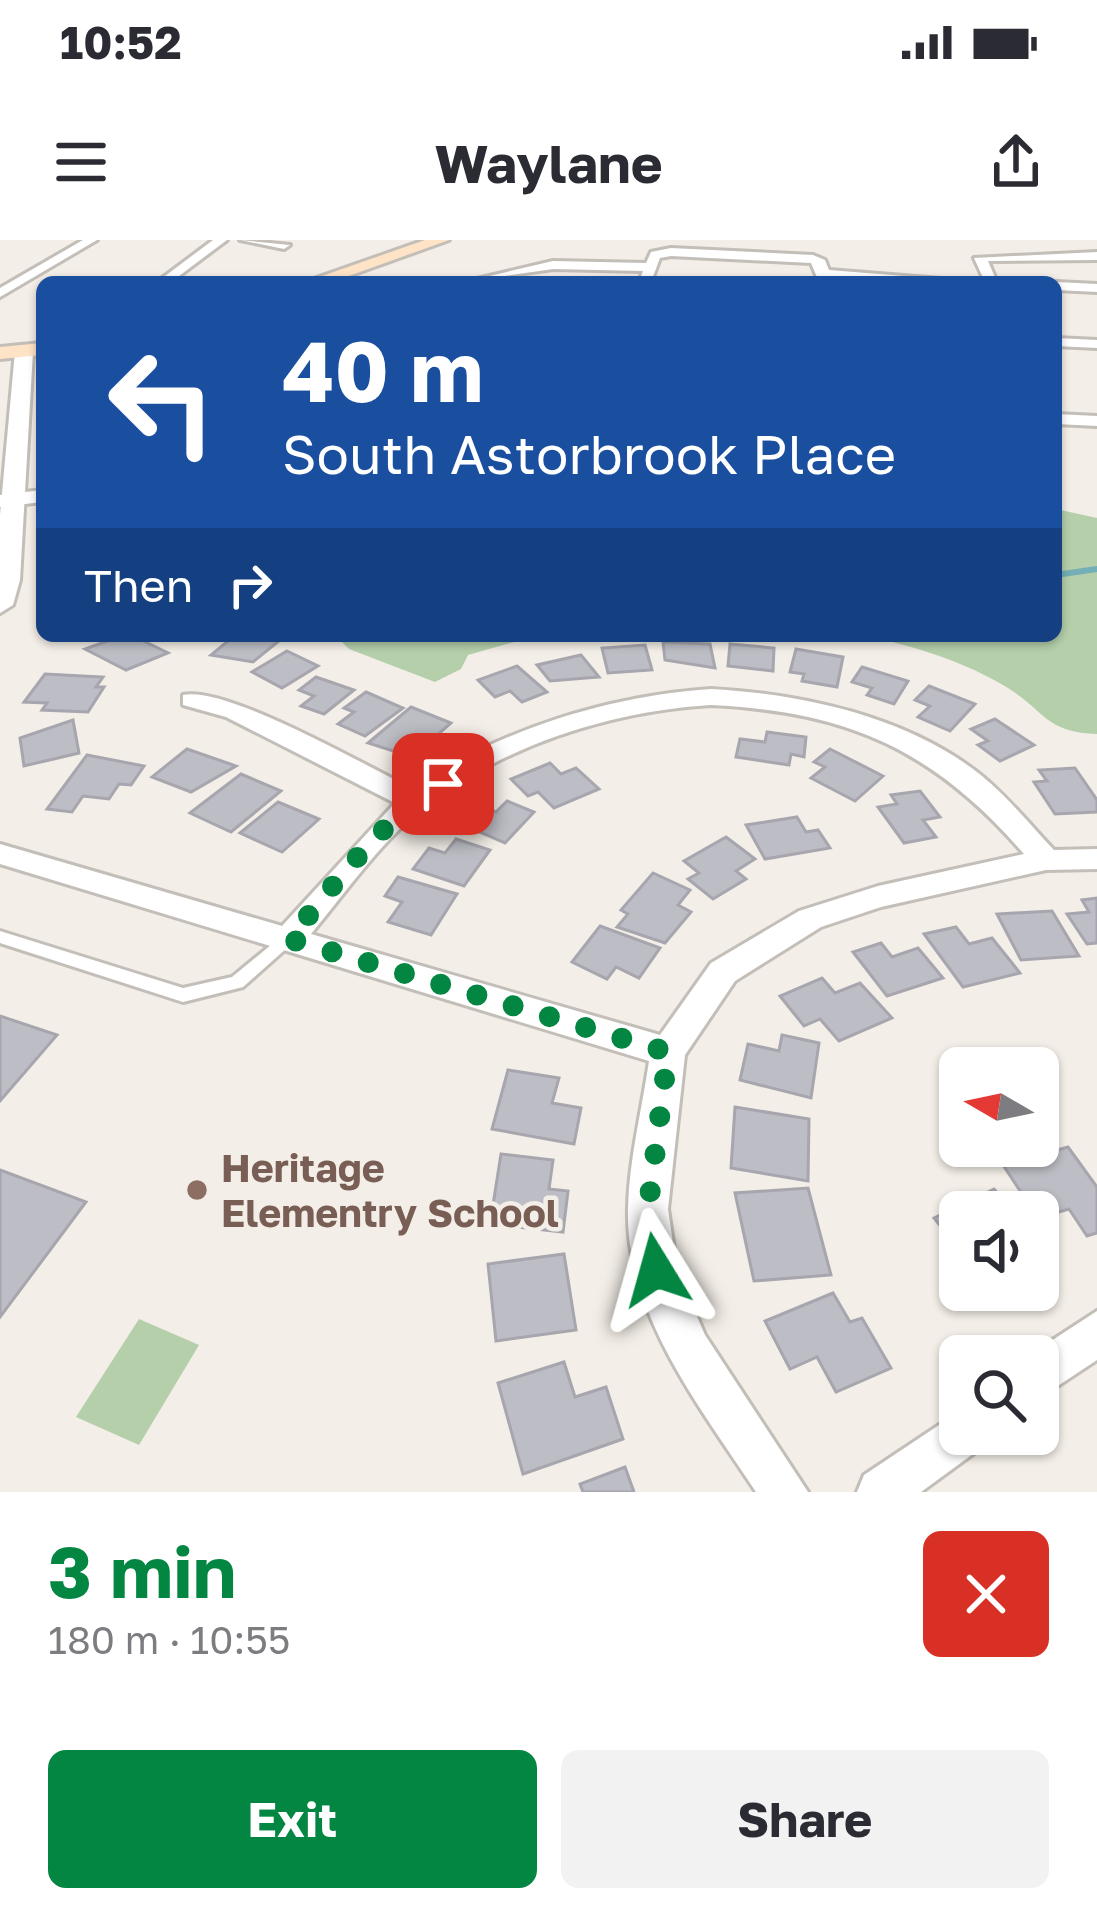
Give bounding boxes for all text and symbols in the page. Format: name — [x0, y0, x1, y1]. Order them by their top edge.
text: 10:52 — [60, 15, 182, 69]
icon: menu — [48, 129, 114, 195]
icon: share — [983, 129, 1049, 195]
text: Waylane — [434, 130, 663, 195]
text: 40 m — [282, 320, 484, 420]
icon: left — [84, 324, 240, 480]
text: South Astorbrook Place — [282, 421, 896, 486]
icon: right — [217, 552, 283, 618]
text: Then — [84, 558, 193, 612]
pin — [392, 733, 494, 835]
icon: arrive — [410, 751, 476, 817]
north arrow — [939, 1047, 1059, 1167]
map controls — [939, 1047, 1059, 1455]
place label: Heritage Elementry School — [221, 1144, 559, 1236]
marker: Heritage Elementry School — [184, 1177, 210, 1203]
button: sound — [939, 1191, 1059, 1311]
position arrow — [593, 1207, 719, 1333]
button: search — [939, 1335, 1059, 1455]
text: 3 min — [48, 1527, 236, 1614]
button: close — [923, 1531, 1049, 1657]
text: 180 m · 10:55 — [48, 1616, 290, 1663]
button: Exit — [48, 1750, 537, 1888]
button: Share — [561, 1750, 1049, 1888]

